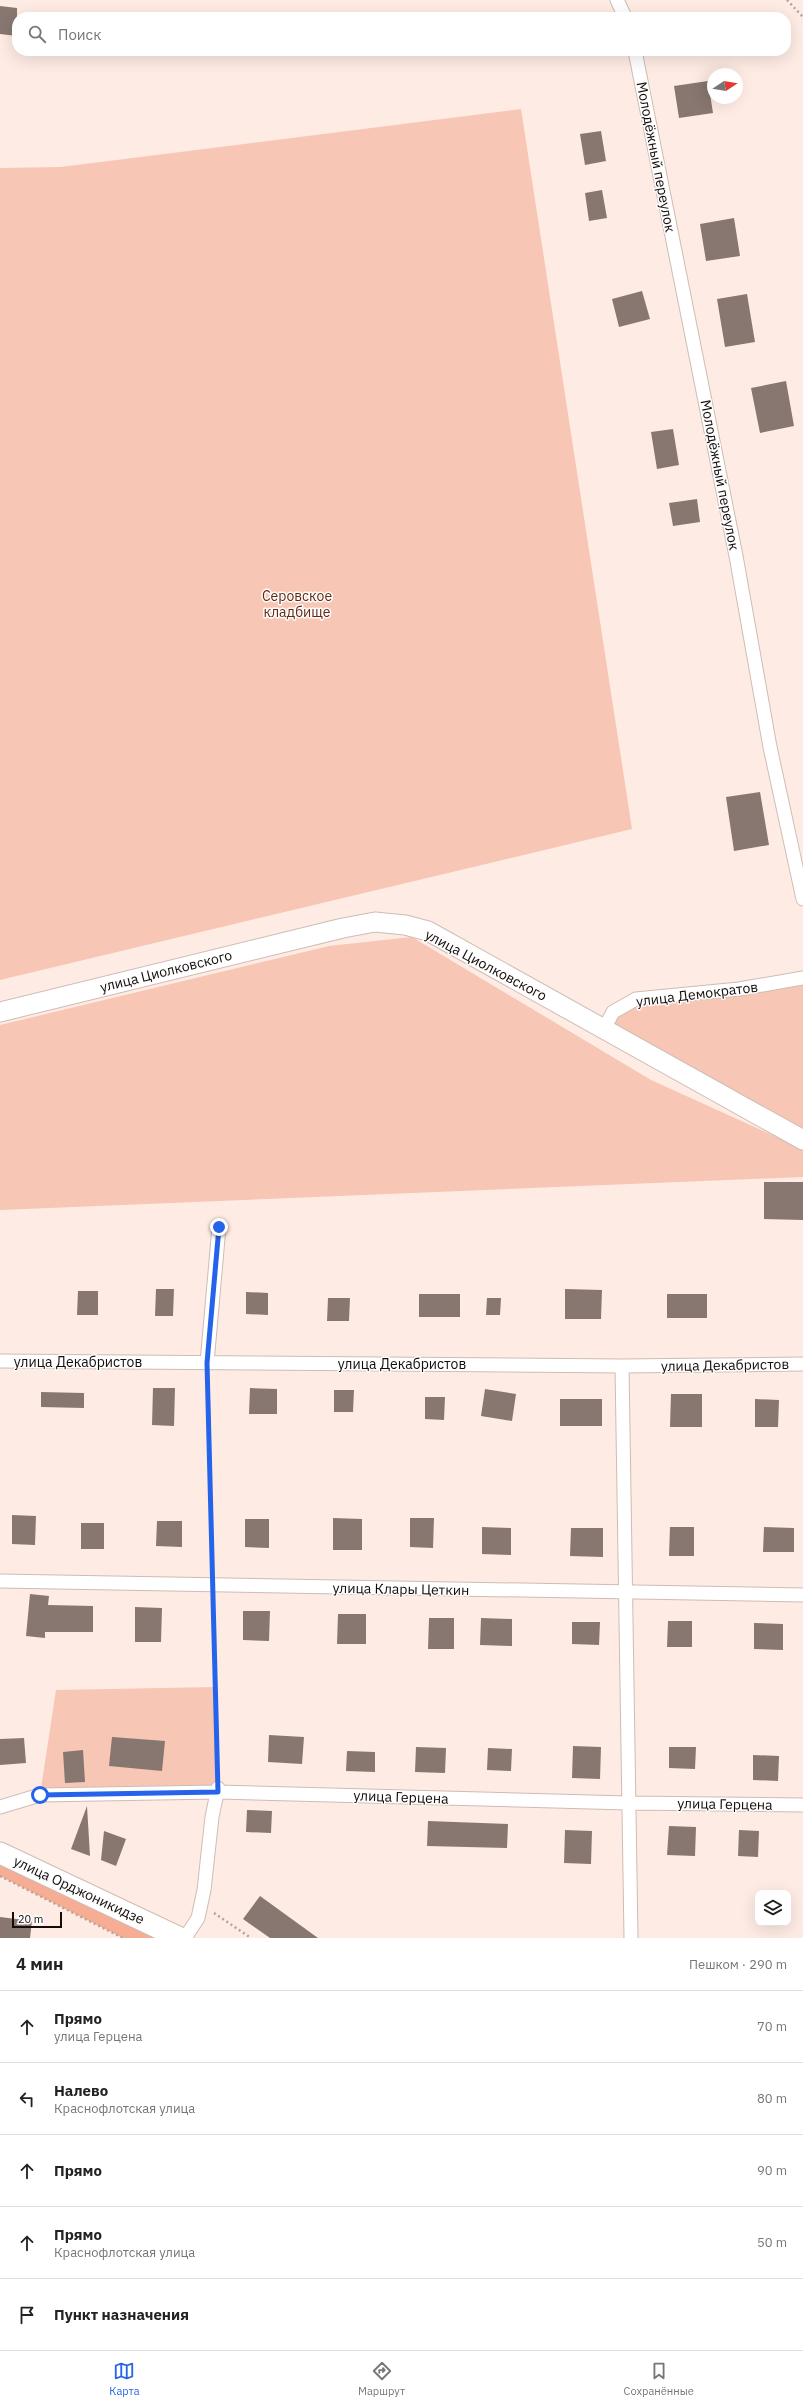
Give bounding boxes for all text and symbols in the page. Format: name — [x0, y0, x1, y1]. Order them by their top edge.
search box — [12, 12, 791, 56]
icon: search — [26, 23, 48, 45]
text: Поиск — [58, 25, 101, 44]
north arrow — [707, 68, 743, 104]
street label: Молодёжный переулок — [633, 80, 679, 234]
street label: Молодёжный переулок — [697, 398, 743, 552]
park label: Серовское кладбище — [262, 587, 332, 621]
street label: улица Циолковского — [422, 925, 550, 1005]
street label: улица Циолковского — [98, 946, 234, 996]
street label: улица Демократов — [635, 978, 759, 1010]
route end — [210, 1218, 228, 1236]
street label: улица Декабристов — [14, 1353, 142, 1371]
street label: улица Декабристов — [338, 1355, 466, 1373]
street label: улица Декабристов — [661, 1355, 789, 1375]
street label: улица Клары Цеткин — [332, 1579, 470, 1599]
route start — [31, 1786, 49, 1804]
street label: улица Герцена — [353, 1786, 449, 1808]
street label: улица Герцена — [677, 1794, 773, 1814]
street label: улица Орджоникидзе — [11, 1852, 148, 1928]
map controls — [755, 1890, 791, 1926]
button: layers — [755, 1890, 791, 1926]
scale bar — [12, 1910, 62, 1929]
text: 20 m — [18, 1912, 43, 1926]
text: 4 мин — [16, 1953, 63, 1975]
text: Пешком · 290 m — [689, 1956, 787, 1973]
text: Прямо — [54, 2009, 102, 2028]
icon: ahead — [16, 2016, 38, 2038]
text: 70 m — [757, 2018, 787, 2035]
text: улица Герцена — [54, 2028, 142, 2045]
text: Налево — [54, 2081, 108, 2100]
icon: left — [16, 2088, 38, 2110]
text: 80 m — [757, 2090, 787, 2107]
text: Краснофлотская улица — [54, 2100, 195, 2117]
icon: ahead — [16, 2160, 38, 2182]
text: Прямо — [54, 2161, 102, 2180]
text: 90 m — [757, 2162, 787, 2179]
text: Прямо — [54, 2225, 102, 2244]
icon: ahead — [16, 2232, 38, 2254]
text: 50 m — [757, 2234, 787, 2251]
text: Краснофлотская улица — [54, 2244, 195, 2261]
icon: arrive — [16, 2304, 38, 2326]
text: Пункт назначения — [54, 2305, 189, 2324]
tab: Карта — [109, 2360, 140, 2398]
tab: Маршрут — [358, 2360, 405, 2398]
tab: Сохранённые — [624, 2360, 694, 2398]

